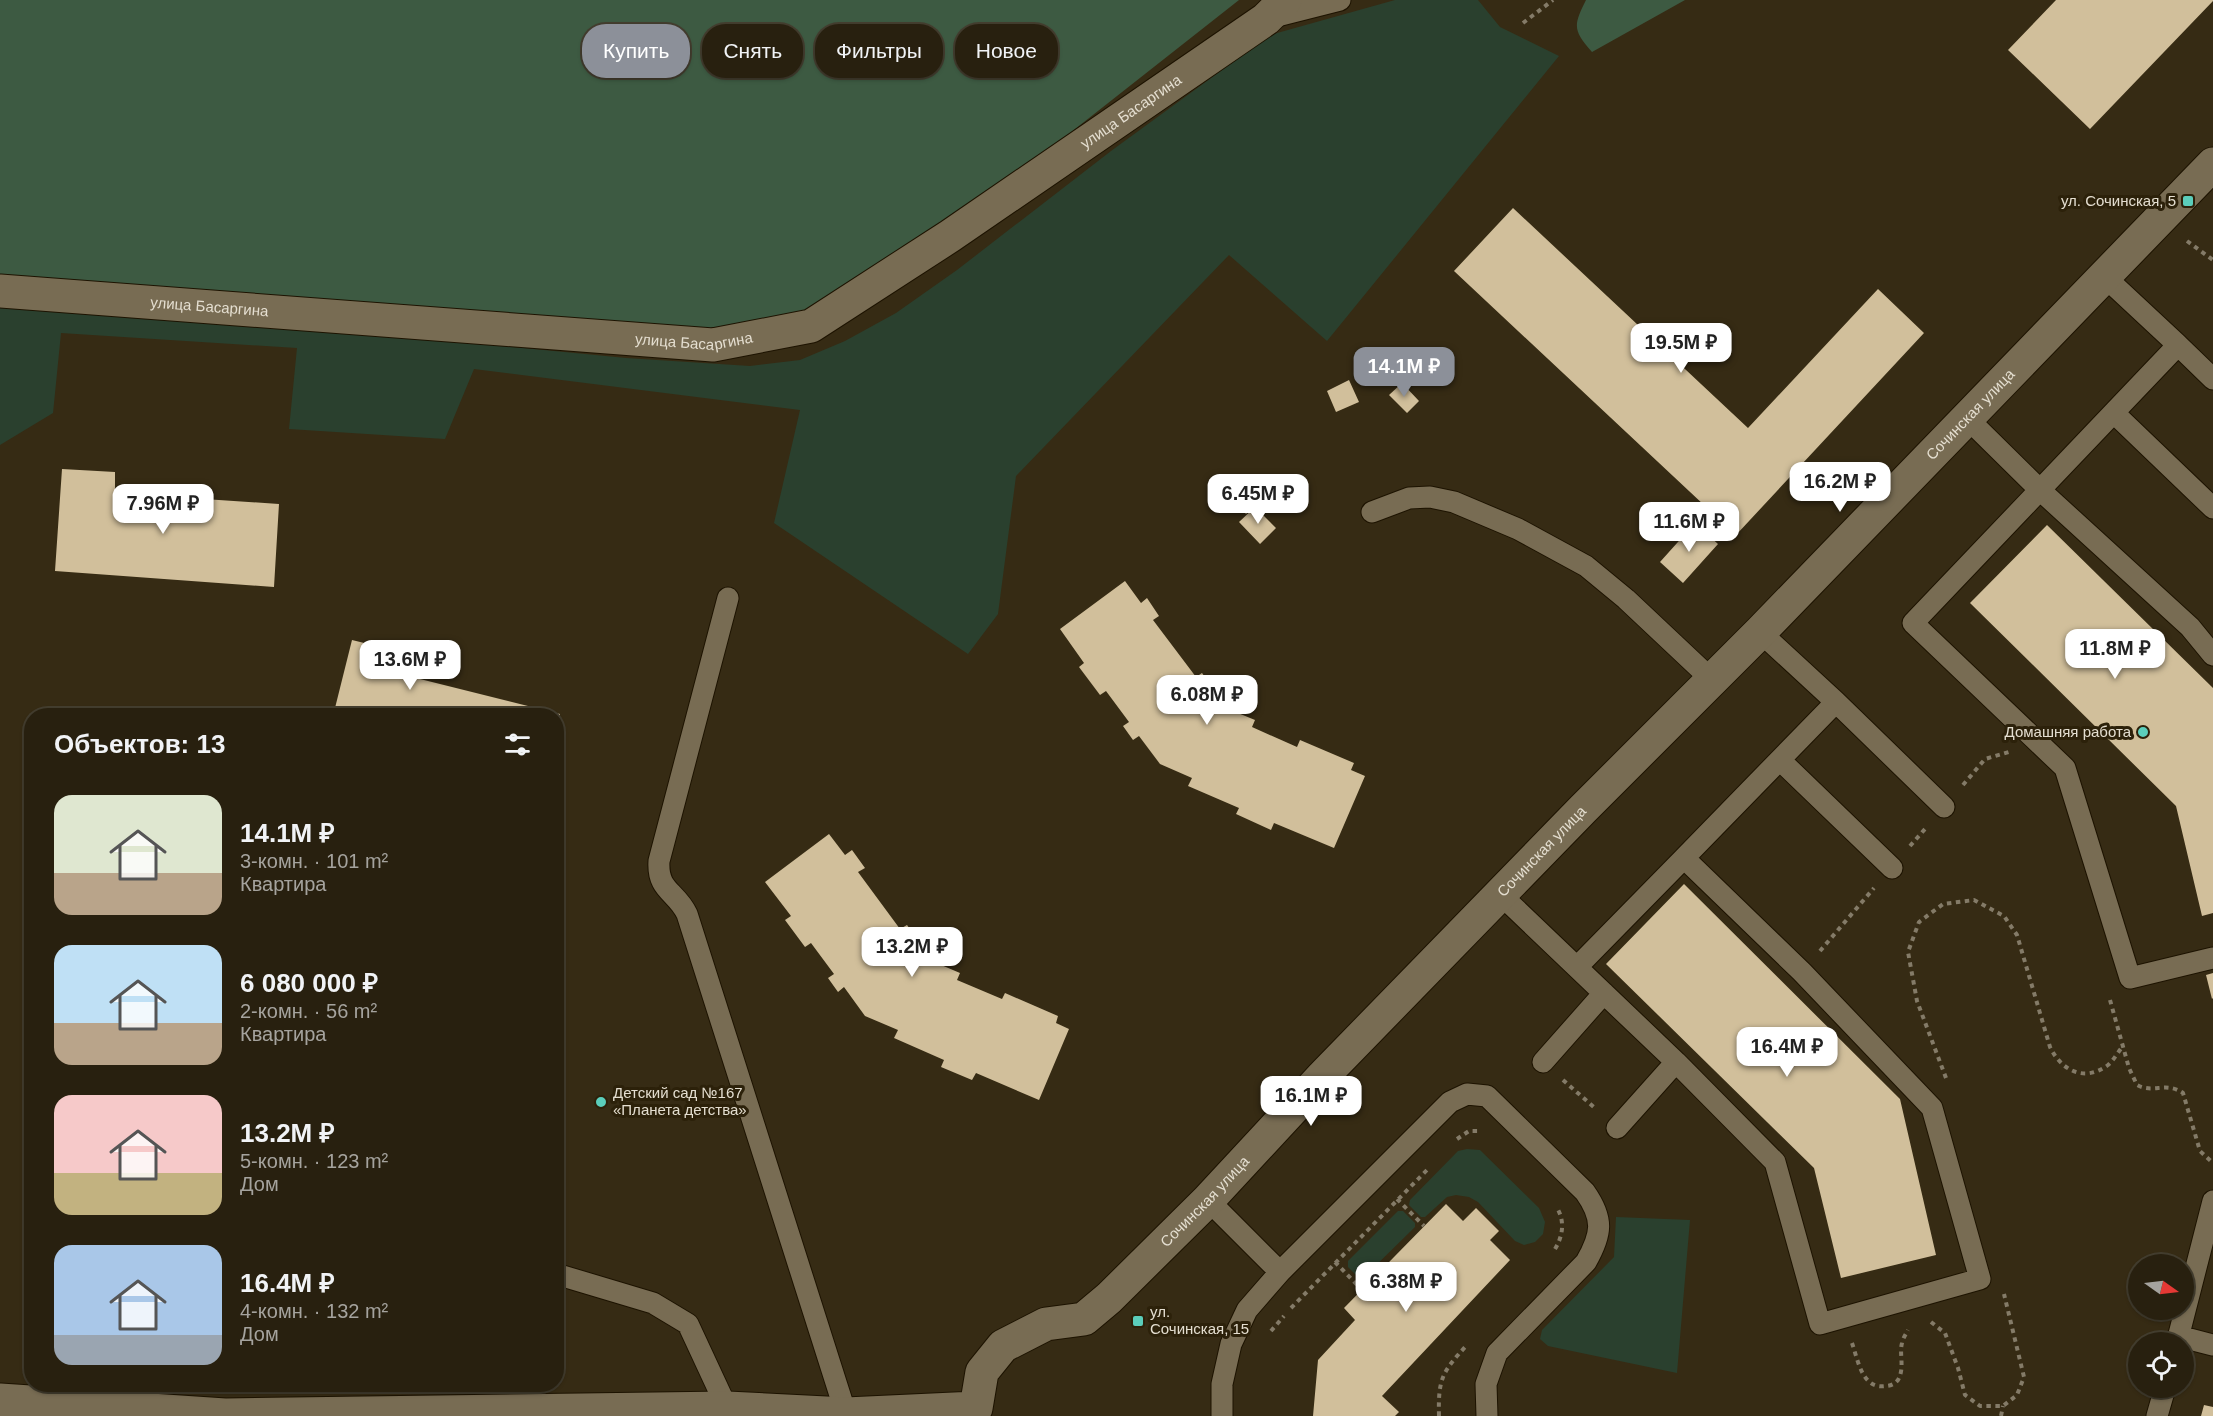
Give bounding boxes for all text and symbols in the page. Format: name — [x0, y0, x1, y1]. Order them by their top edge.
chip: Купить — [582, 24, 690, 78]
chip: Снять — [702, 24, 803, 78]
chip: Фильтры — [815, 24, 943, 78]
chip: Новое — [955, 24, 1058, 78]
street label: улица Басаргина — [1077, 70, 1185, 152]
place label: ул. Сочинская, 5 — [2061, 192, 2176, 209]
marker: ул. Сочинская, 5 — [2181, 194, 2195, 208]
street label: улица Басаргина — [150, 293, 270, 319]
pin: 19.5M ₽ — [1626, 323, 1736, 374]
street label: улица Басаргина — [634, 328, 755, 353]
text: 19.5M ₽ — [1645, 331, 1717, 353]
pin: 14.1M ₽ — [1349, 347, 1459, 398]
text: 14.1M ₽ — [1368, 355, 1440, 377]
street label: Сочинская улица — [1922, 365, 2018, 463]
pin: 16.2M ₽ — [1785, 462, 1895, 513]
text: 16.2M ₽ — [1804, 470, 1876, 492]
pin: 6.45M ₽ — [1203, 474, 1313, 525]
text: 6.45M ₽ — [1222, 482, 1294, 504]
pin: 7.96M ₽ — [108, 484, 218, 535]
text: 7.96M ₽ — [127, 492, 199, 514]
pin: 11.6M ₽ — [1634, 502, 1744, 553]
text: 11.6M ₽ — [1653, 510, 1725, 532]
pin: 11.8M ₽ — [2060, 629, 2170, 680]
text: 11.8M ₽ — [2079, 637, 2151, 659]
pin: 13.6M ₽ — [355, 640, 465, 691]
text: 13.6M ₽ — [374, 648, 446, 670]
pin: 6.08M ₽ — [1152, 675, 1262, 726]
text: 6.08M ₽ — [1171, 683, 1243, 705]
place label: Домашняя работа — [2005, 723, 2132, 740]
marker: Домашняя работа — [2136, 725, 2150, 739]
icon: filters — [501, 728, 534, 761]
text: Объектов: 13 — [54, 729, 225, 759]
street label: Сочинская улица — [1494, 802, 1590, 900]
text: 14.1M ₽ — [240, 818, 335, 848]
icon: home — [102, 819, 174, 891]
text: 3-комн. · 101 m² — [240, 850, 388, 872]
text: Квартира — [240, 873, 326, 895]
pin: 13.2M ₽ — [857, 927, 967, 978]
text: 13.2M ₽ — [876, 935, 948, 957]
text: 6 080 000 ₽ — [240, 968, 378, 998]
icon: home — [102, 969, 174, 1041]
text: 2-комн. · 56 m² — [240, 1000, 377, 1022]
text: Квартира — [240, 1023, 326, 1045]
pin: 16.4M ₽ — [1732, 1027, 1842, 1078]
text: 16.4M ₽ — [1751, 1035, 1823, 1057]
pin: 16.1M ₽ — [1256, 1076, 1366, 1127]
place label: Детский сад №167 «Планета детства» — [613, 1084, 747, 1118]
text: 16.1M ₽ — [1275, 1084, 1347, 1106]
marker: Детский сад №167 «Планета детства» — [594, 1095, 608, 1109]
text: 13.2M ₽ — [240, 1118, 335, 1148]
icon: home — [102, 1119, 174, 1191]
text: 5-комн. · 123 m² — [240, 1150, 388, 1172]
street label: Сочинская улица — [1157, 1152, 1253, 1250]
text: Дом — [240, 1173, 279, 1195]
north arrow — [2128, 1254, 2194, 1320]
map controls — [2128, 1254, 2194, 1398]
pin: 6.38M ₽ — [1351, 1262, 1461, 1313]
text: 16.4M ₽ — [240, 1268, 335, 1298]
icon: home — [102, 1269, 174, 1341]
text: 6.38M ₽ — [1370, 1270, 1442, 1292]
text: 4-комн. · 132 m² — [240, 1300, 388, 1322]
place label: ул. Сочинская, 15 — [1150, 1303, 1249, 1337]
marker: ул. Сочинская, 15 — [1131, 1314, 1145, 1328]
text: Дом — [240, 1323, 279, 1345]
button: locate — [2128, 1332, 2194, 1398]

